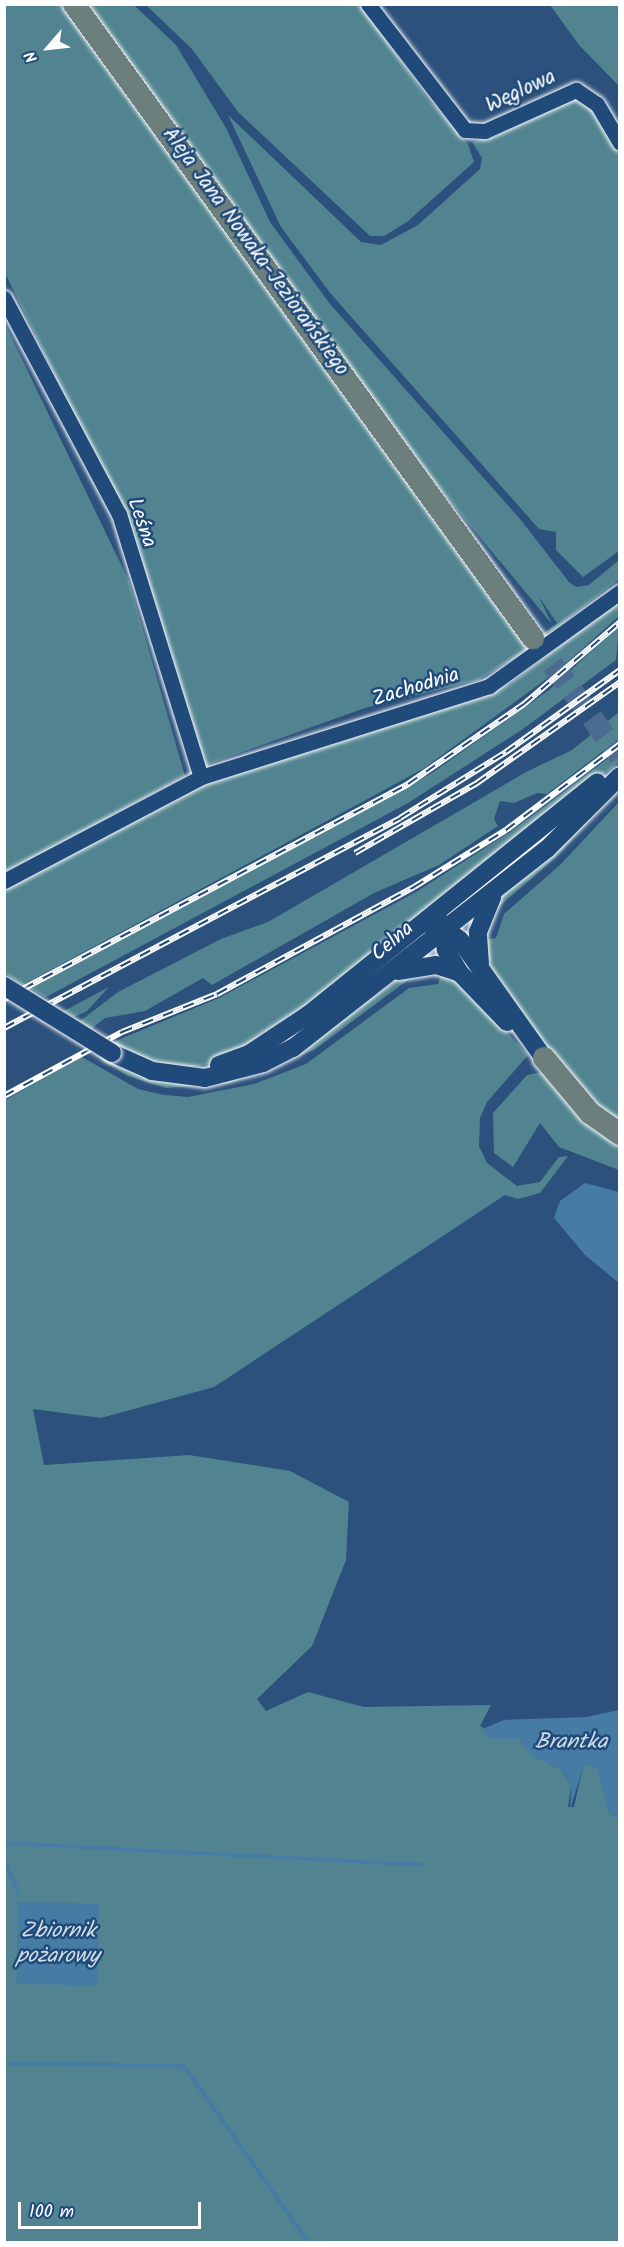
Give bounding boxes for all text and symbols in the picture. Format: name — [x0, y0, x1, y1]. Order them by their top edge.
north arrow — [18, 18, 78, 78]
text: N — [18, 46, 45, 67]
street label: Węglowa — [482, 65, 560, 119]
street label: Aleja Jana Nowaka-Jeziorańskiego — [156, 123, 354, 381]
street label: Leśna — [121, 495, 161, 551]
street label: Zachodnia — [370, 663, 462, 713]
street label: Celna — [367, 917, 419, 967]
water label: Brantka — [535, 1730, 607, 1756]
water label: Zbiornik pożarowy — [17, 1918, 99, 1970]
scale bar — [21, 2190, 204, 2228]
text: 100 m — [29, 2198, 74, 2227]

